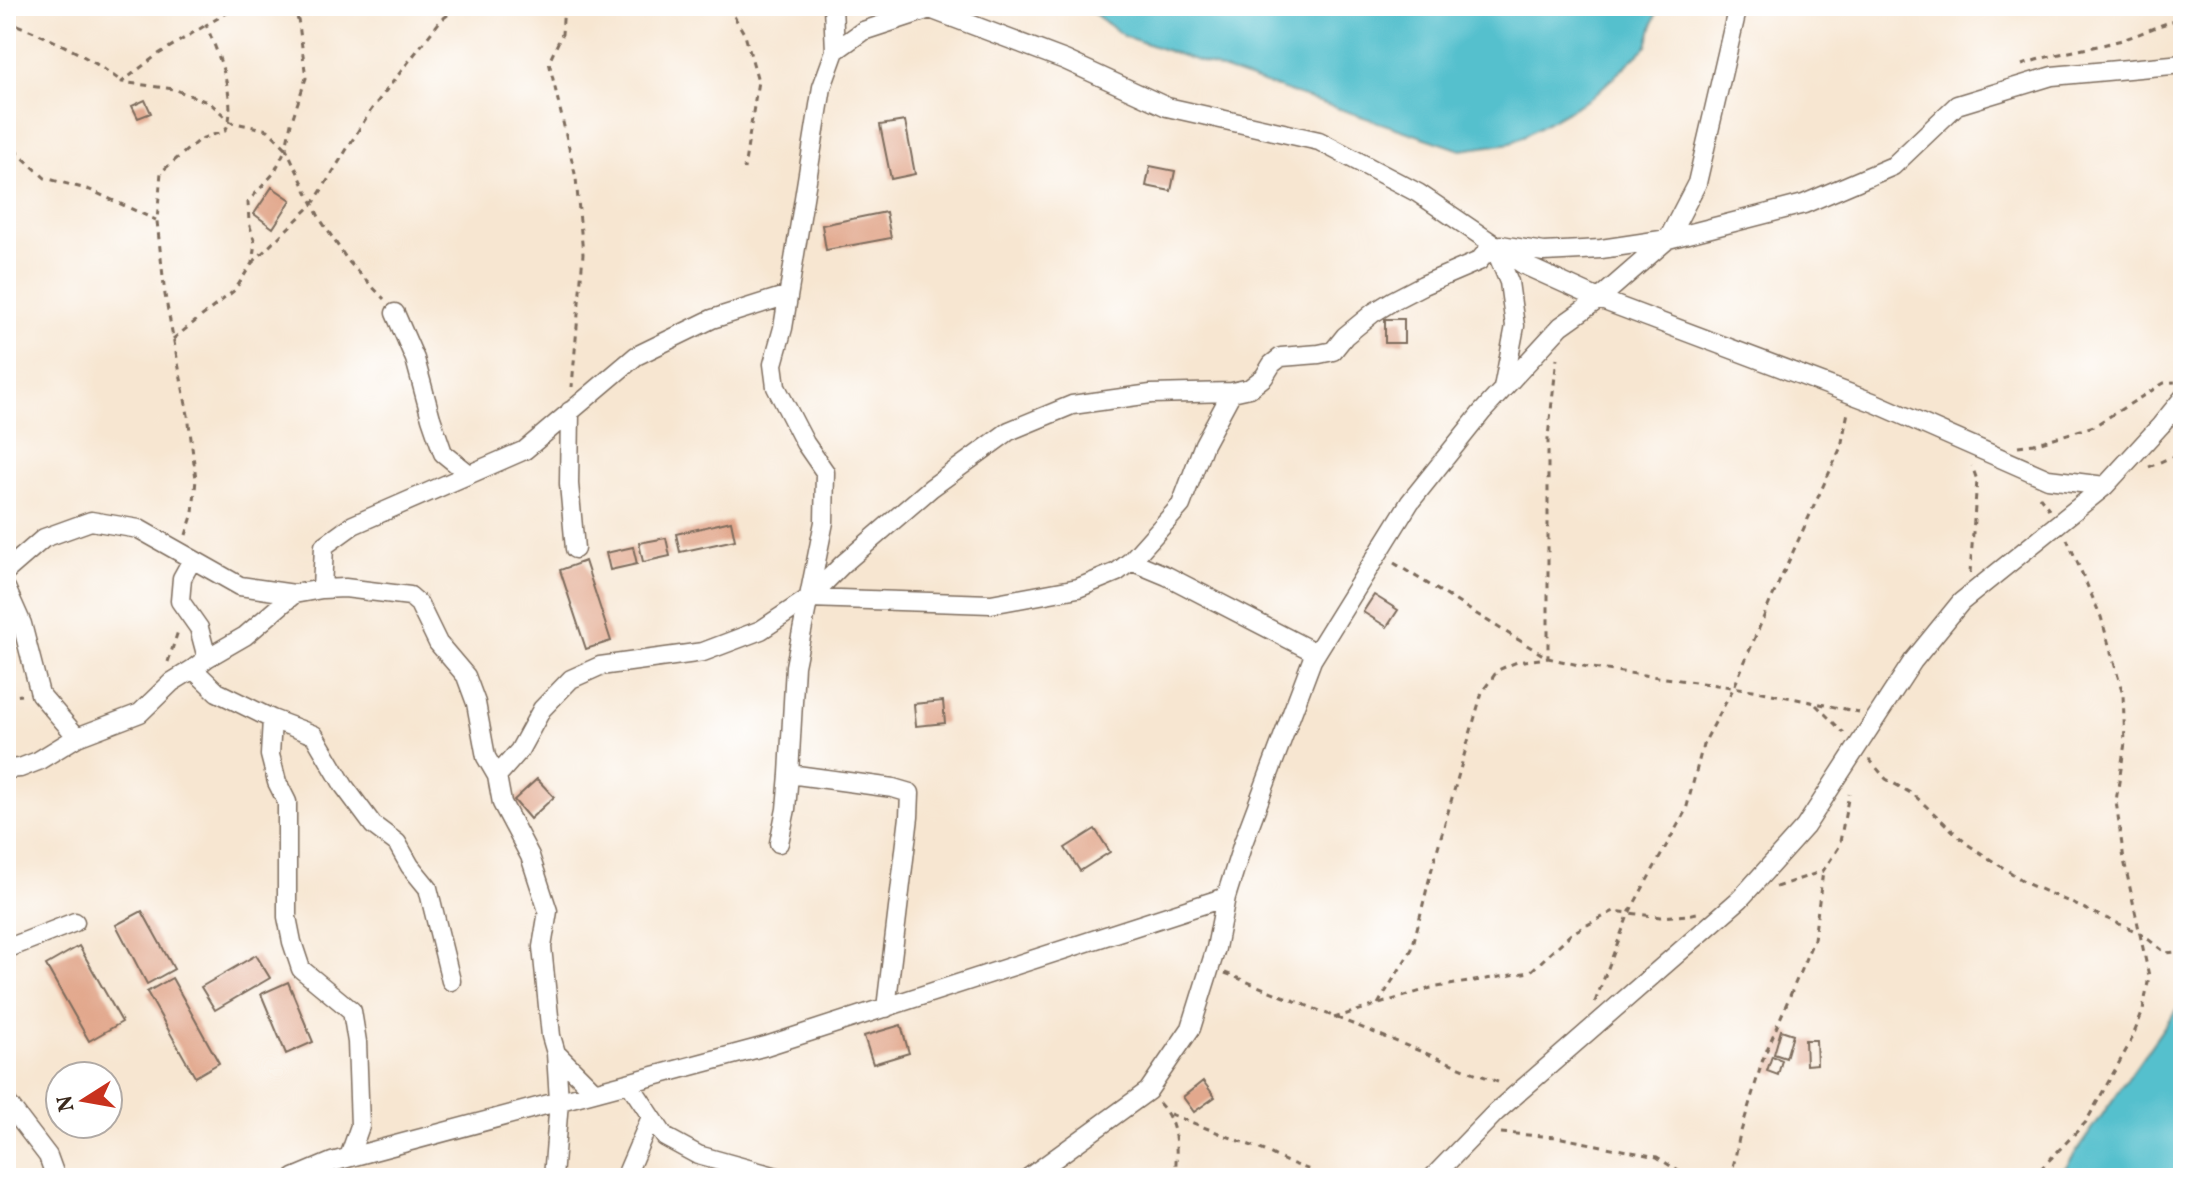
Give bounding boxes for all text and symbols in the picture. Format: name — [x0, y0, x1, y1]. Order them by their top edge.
north arrow — [44, 1060, 124, 1140]
text: N — [50, 1093, 84, 1114]

